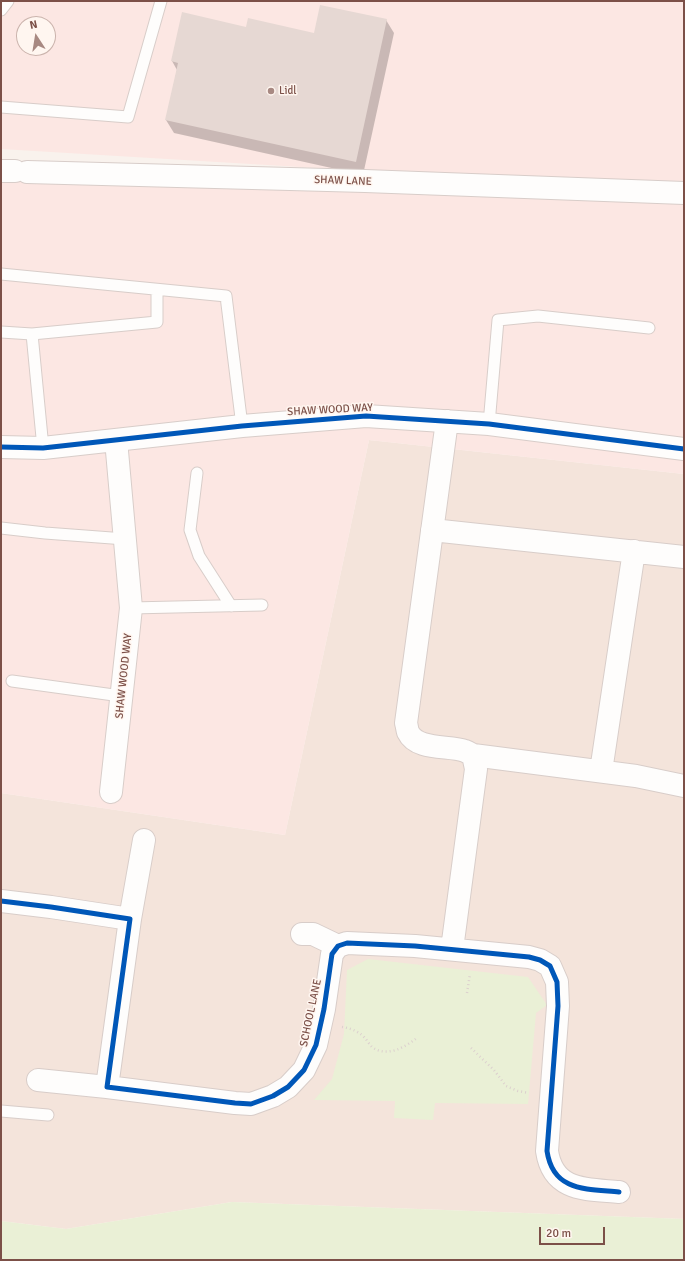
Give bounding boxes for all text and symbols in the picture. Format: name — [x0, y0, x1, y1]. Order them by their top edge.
north arrow — [16, 16, 56, 56]
text: N — [29, 18, 39, 32]
place label: Lidl — [279, 84, 297, 98]
marker: Lidl — [266, 86, 276, 96]
street label: SHAW LANE — [314, 173, 372, 189]
street label: SHAW WOOD WAY — [287, 401, 373, 419]
street label: SHAW WOOD WAY — [113, 633, 135, 719]
street label: SCHOOL LANE — [297, 978, 325, 1048]
scale bar — [541, 1219, 607, 1245]
text: 20 m — [546, 1226, 571, 1241]

